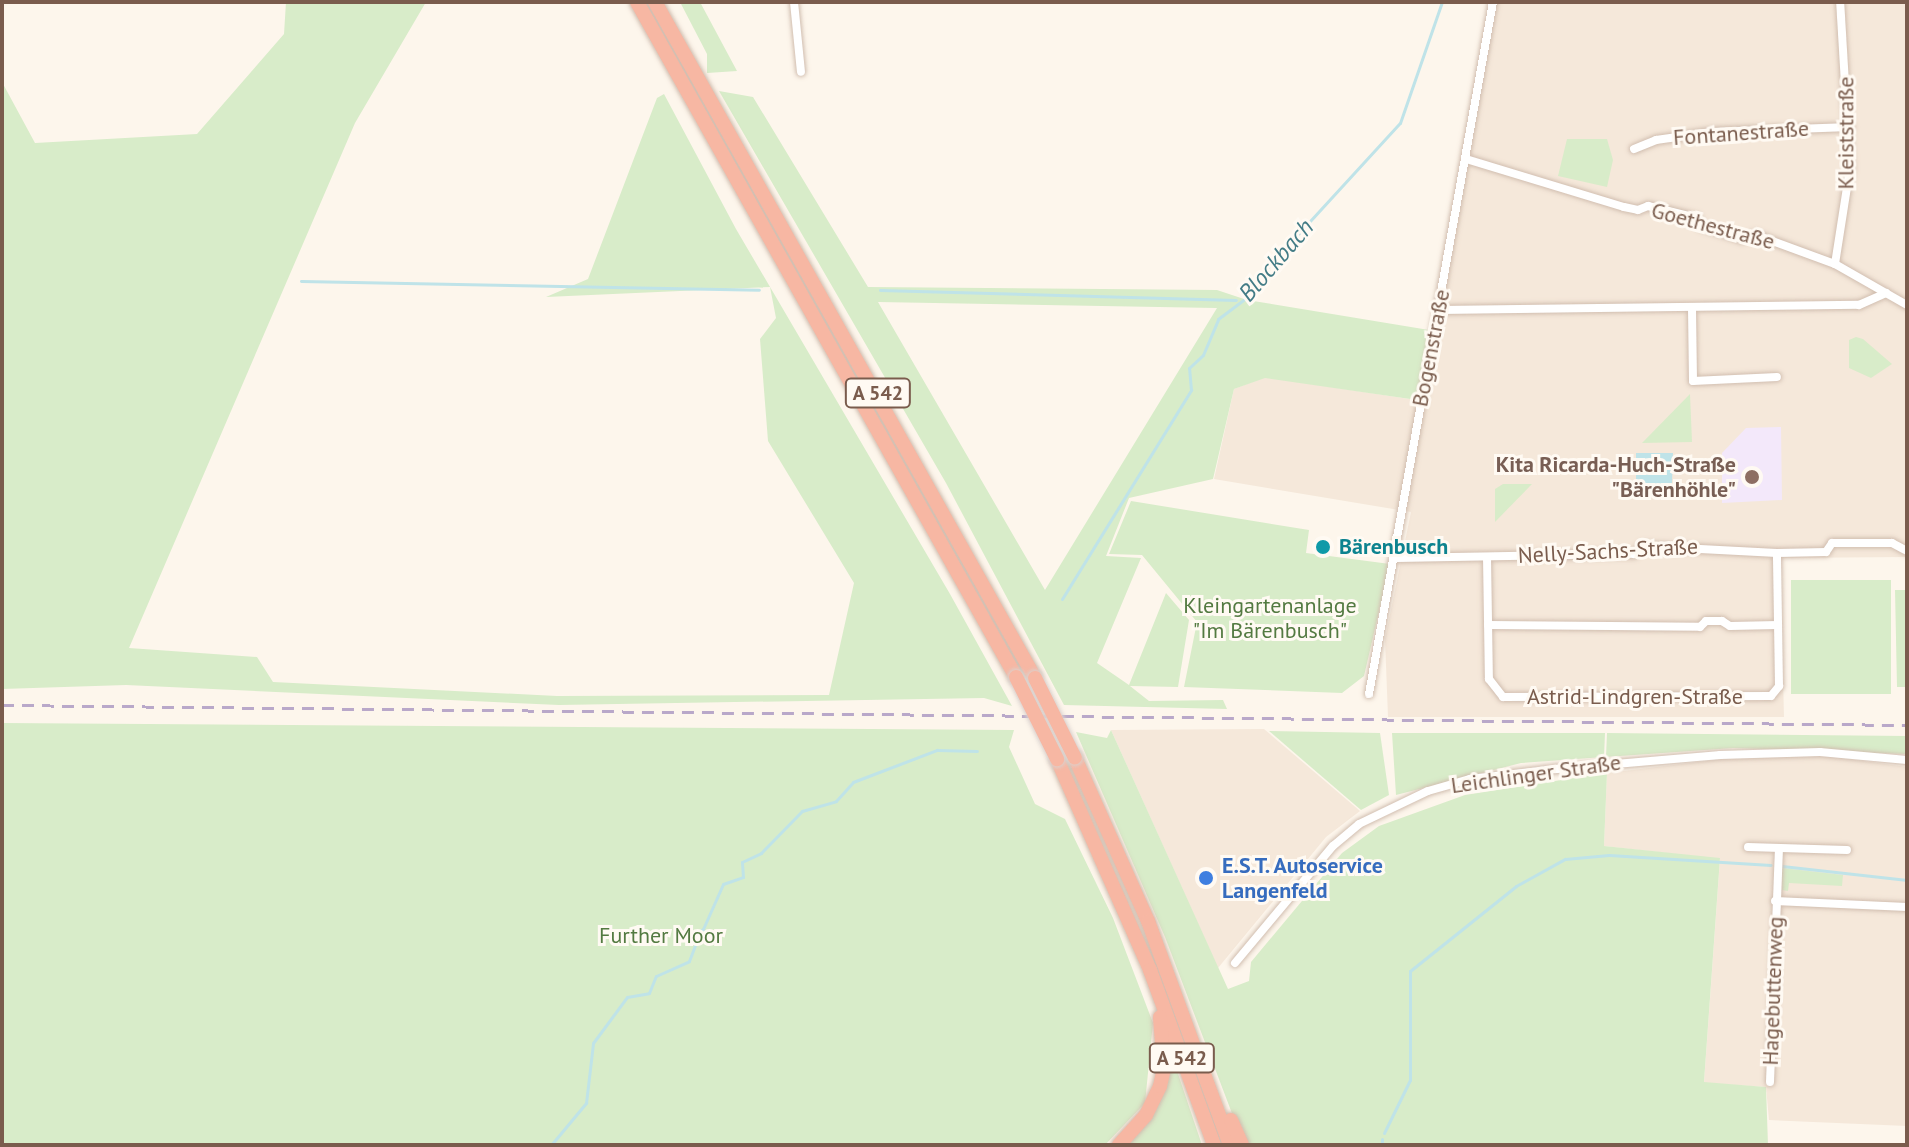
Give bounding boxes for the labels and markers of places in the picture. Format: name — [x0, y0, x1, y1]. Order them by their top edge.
place label: Kita Ricarda-Huch-Straße "Bärenhöhle" — [1496, 451, 1736, 502]
marker: Kita Ricarda-Huch-Straße "Bärenhöhle" — [1743, 468, 1761, 486]
place label: Bärenbusch — [1339, 534, 1448, 560]
marker: Bärenbusch — [1314, 538, 1332, 556]
place label: E.S.T. Autoservice Langenfeld — [1222, 852, 1385, 904]
marker: E.S.T. Autoservice Langenfeld — [1197, 869, 1215, 887]

